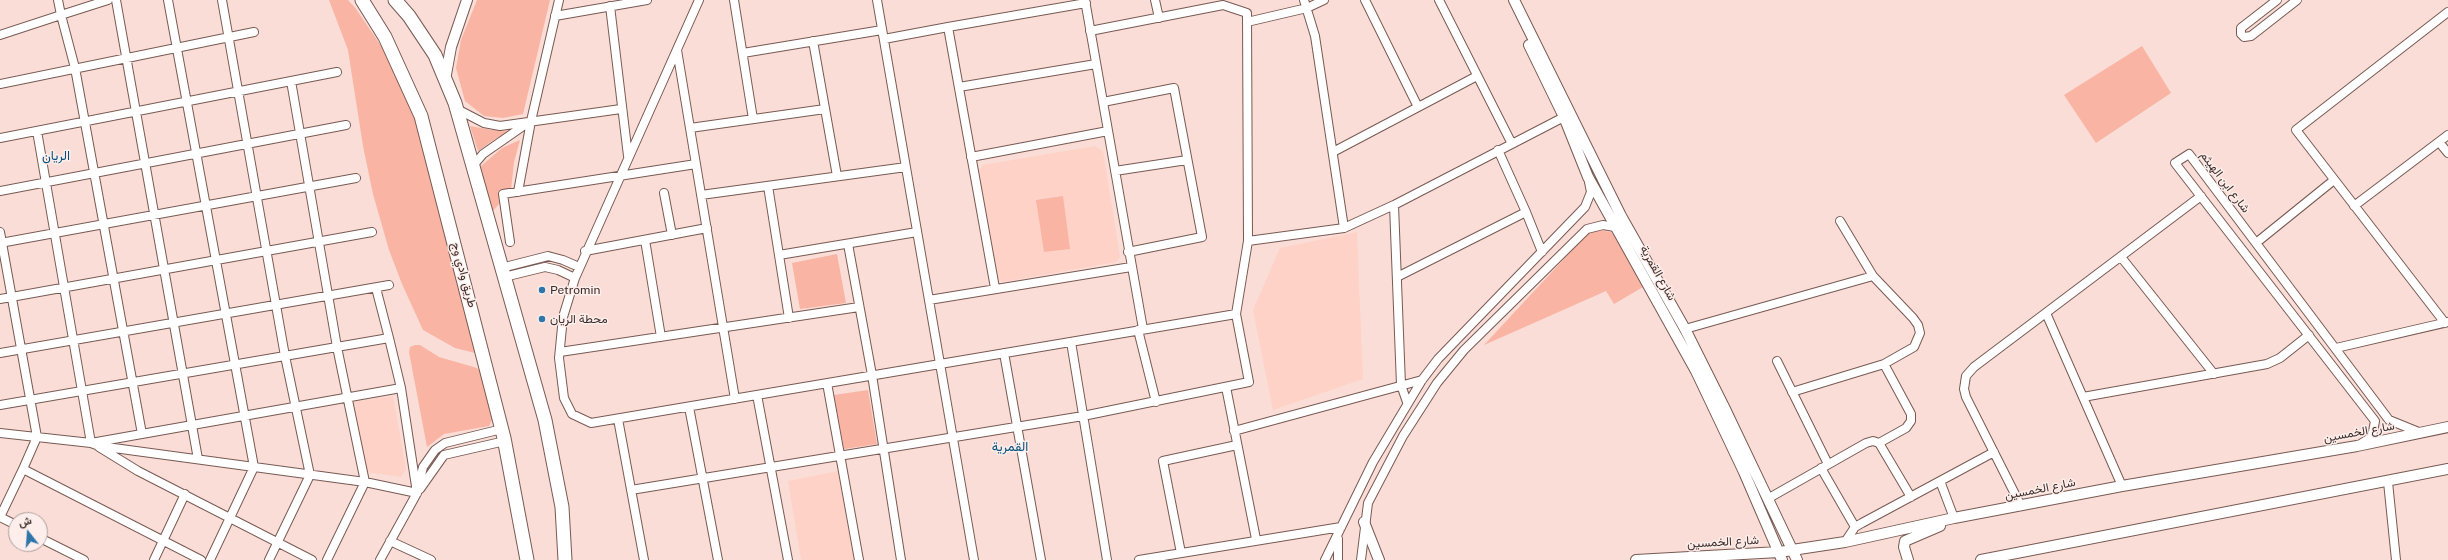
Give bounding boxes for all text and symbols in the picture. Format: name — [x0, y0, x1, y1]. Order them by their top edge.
district label: الريان — [42, 148, 70, 164]
street label: شارع ابن الهيثم — [2197, 148, 2253, 216]
street label: طريق وادي وج — [448, 241, 480, 309]
street label: شارع القمرية — [1637, 243, 1679, 303]
place label: Petromin — [550, 283, 600, 297]
marker: Petromin — [537, 285, 547, 295]
place label: محطة الريان — [550, 312, 608, 326]
marker: محطة الريان — [537, 314, 547, 324]
street label: شارع الخمسين — [2322, 419, 2396, 445]
district label: القمرية — [992, 439, 1028, 455]
street label: شارع الخمسين — [2003, 475, 2077, 503]
north arrow — [8, 512, 48, 552]
text: ش — [17, 514, 33, 529]
street label: شارع الخمسين — [1687, 533, 1759, 551]

